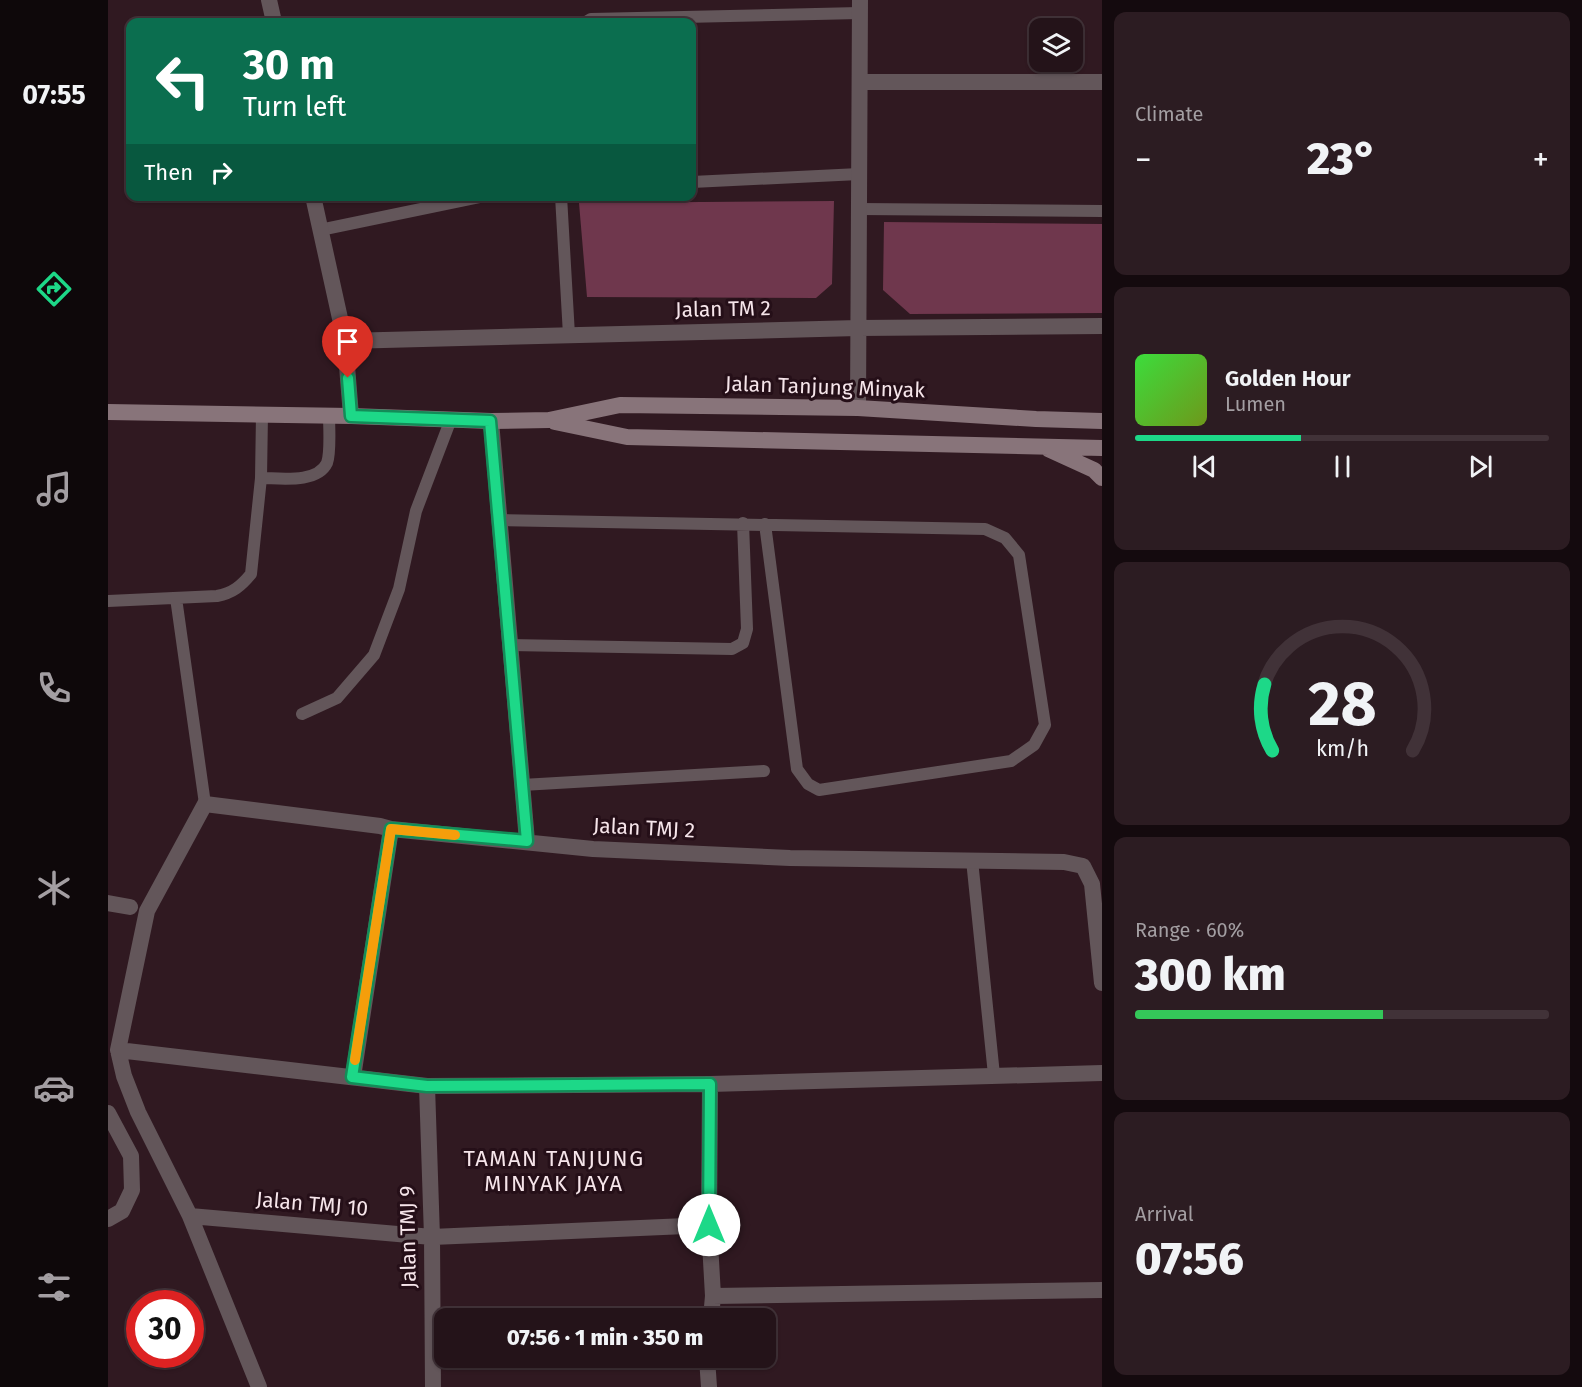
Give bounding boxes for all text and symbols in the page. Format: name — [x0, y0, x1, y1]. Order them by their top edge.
map controls — [1029, 18, 1083, 72]
button: layers — [1029, 18, 1083, 72]
text: 30 m — [243, 40, 335, 90]
icon: left — [144, 42, 222, 120]
text: 07:55 — [22, 79, 86, 111]
text: Turn left — [243, 91, 346, 123]
text: Climate — [1135, 102, 1203, 126]
text: 23° — [1307, 132, 1377, 186]
text: − — [1135, 140, 1152, 180]
text: + — [1533, 140, 1549, 180]
icon: right — [205, 156, 238, 189]
text: Then — [144, 159, 193, 186]
icon: directions — [33, 268, 75, 310]
street label: Jalan TM 2 — [675, 295, 771, 323]
pin — [322, 316, 373, 378]
icon: arrive — [331, 325, 364, 358]
text: Golden Hour — [1225, 365, 1351, 392]
street label: Jalan Tanjung Minyak — [725, 371, 926, 403]
text: Lumen — [1225, 392, 1286, 416]
icon: previous — [1188, 450, 1221, 483]
icon: pause — [1326, 450, 1359, 483]
icon: next — [1464, 450, 1497, 483]
icon: music — [33, 468, 75, 510]
icon: phone — [33, 667, 75, 709]
text: 28 — [1308, 667, 1376, 742]
text: km/h — [1315, 736, 1369, 762]
street label: Jalan TMJ 2 — [592, 812, 696, 844]
icon: climate — [33, 867, 75, 909]
text: Range · 60% — [1135, 918, 1244, 942]
text: 300 km — [1135, 948, 1286, 1002]
icon: car — [33, 1067, 75, 1109]
district label: TAMAN TANJUNG MINYAK JAYA — [463, 1145, 645, 1197]
street label: Jalan TMJ 9 — [394, 1185, 422, 1289]
street label: Jalan TMJ 10 — [255, 1186, 369, 1222]
position arrow — [677, 1193, 741, 1257]
text: Arrival — [1135, 1202, 1194, 1226]
text: 07:56 — [1135, 1232, 1244, 1286]
icon: filters — [33, 1266, 75, 1308]
speed limit sign: 30 — [126, 1290, 204, 1368]
text: 07:56 · 1 min · 350 m — [507, 1324, 703, 1351]

